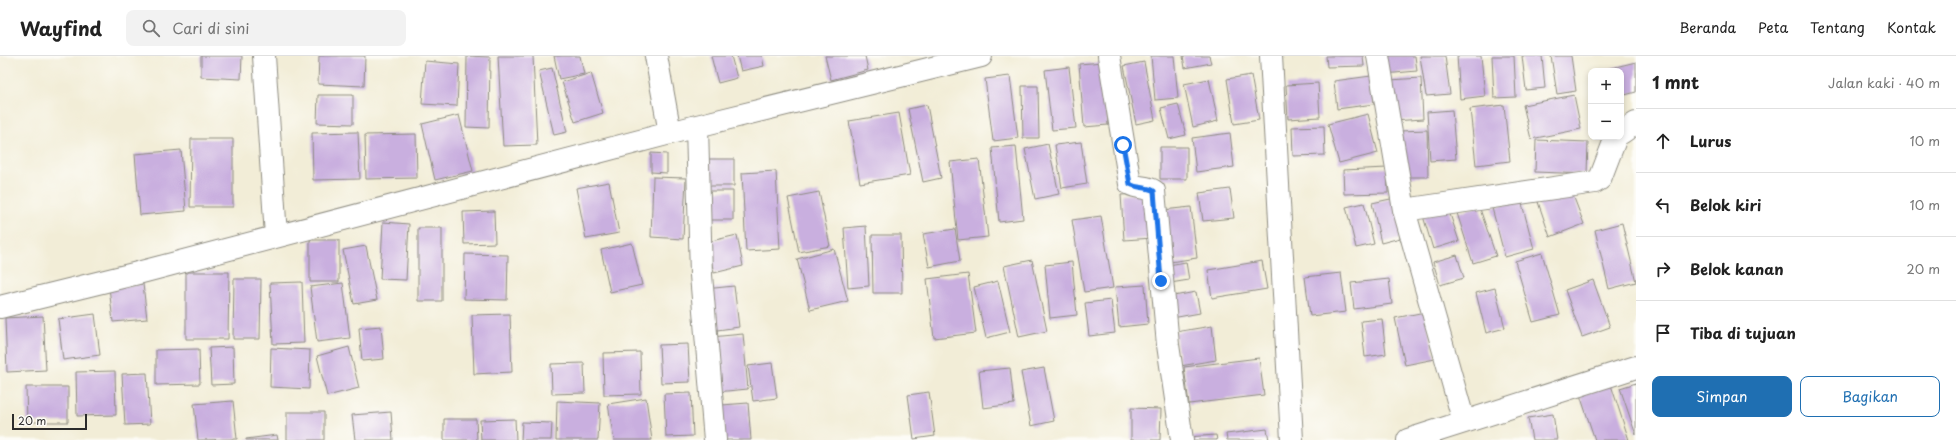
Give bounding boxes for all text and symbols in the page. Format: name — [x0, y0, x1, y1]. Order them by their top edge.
search box — [126, 10, 406, 46]
text: Wayfind — [20, 14, 102, 42]
text: Cari di sini — [172, 16, 249, 39]
icon: search — [140, 17, 162, 39]
text: Beranda — [1679, 17, 1736, 38]
text: Peta — [1758, 17, 1788, 38]
text: Tentang — [1810, 17, 1865, 38]
text: Kontak — [1887, 17, 1936, 38]
map controls — [1588, 68, 1624, 140]
button: + — [1588, 68, 1624, 104]
text: 1 mnt — [1652, 69, 1699, 95]
text: Jalan kaki · 40 m — [1828, 73, 1940, 92]
button: − — [1588, 104, 1624, 140]
text: Lurus — [1690, 129, 1731, 152]
icon: ahead — [1652, 130, 1674, 152]
text: 10 m — [1910, 131, 1940, 150]
route start — [1114, 136, 1132, 154]
text: Belok kiri — [1690, 193, 1761, 216]
icon: left — [1652, 194, 1674, 216]
text: 10 m — [1910, 195, 1940, 214]
text: Belok kanan — [1690, 257, 1784, 280]
icon: right — [1652, 258, 1674, 280]
text: 20 m — [1906, 259, 1940, 278]
route end — [1152, 272, 1170, 290]
text: Tiba di tujuan — [1690, 321, 1796, 344]
icon: arrive — [1652, 322, 1674, 344]
button: Simpan — [1652, 376, 1792, 417]
button: Bagikan — [1800, 376, 1940, 417]
scale bar — [12, 412, 87, 431]
text: 20 m — [18, 412, 46, 429]

